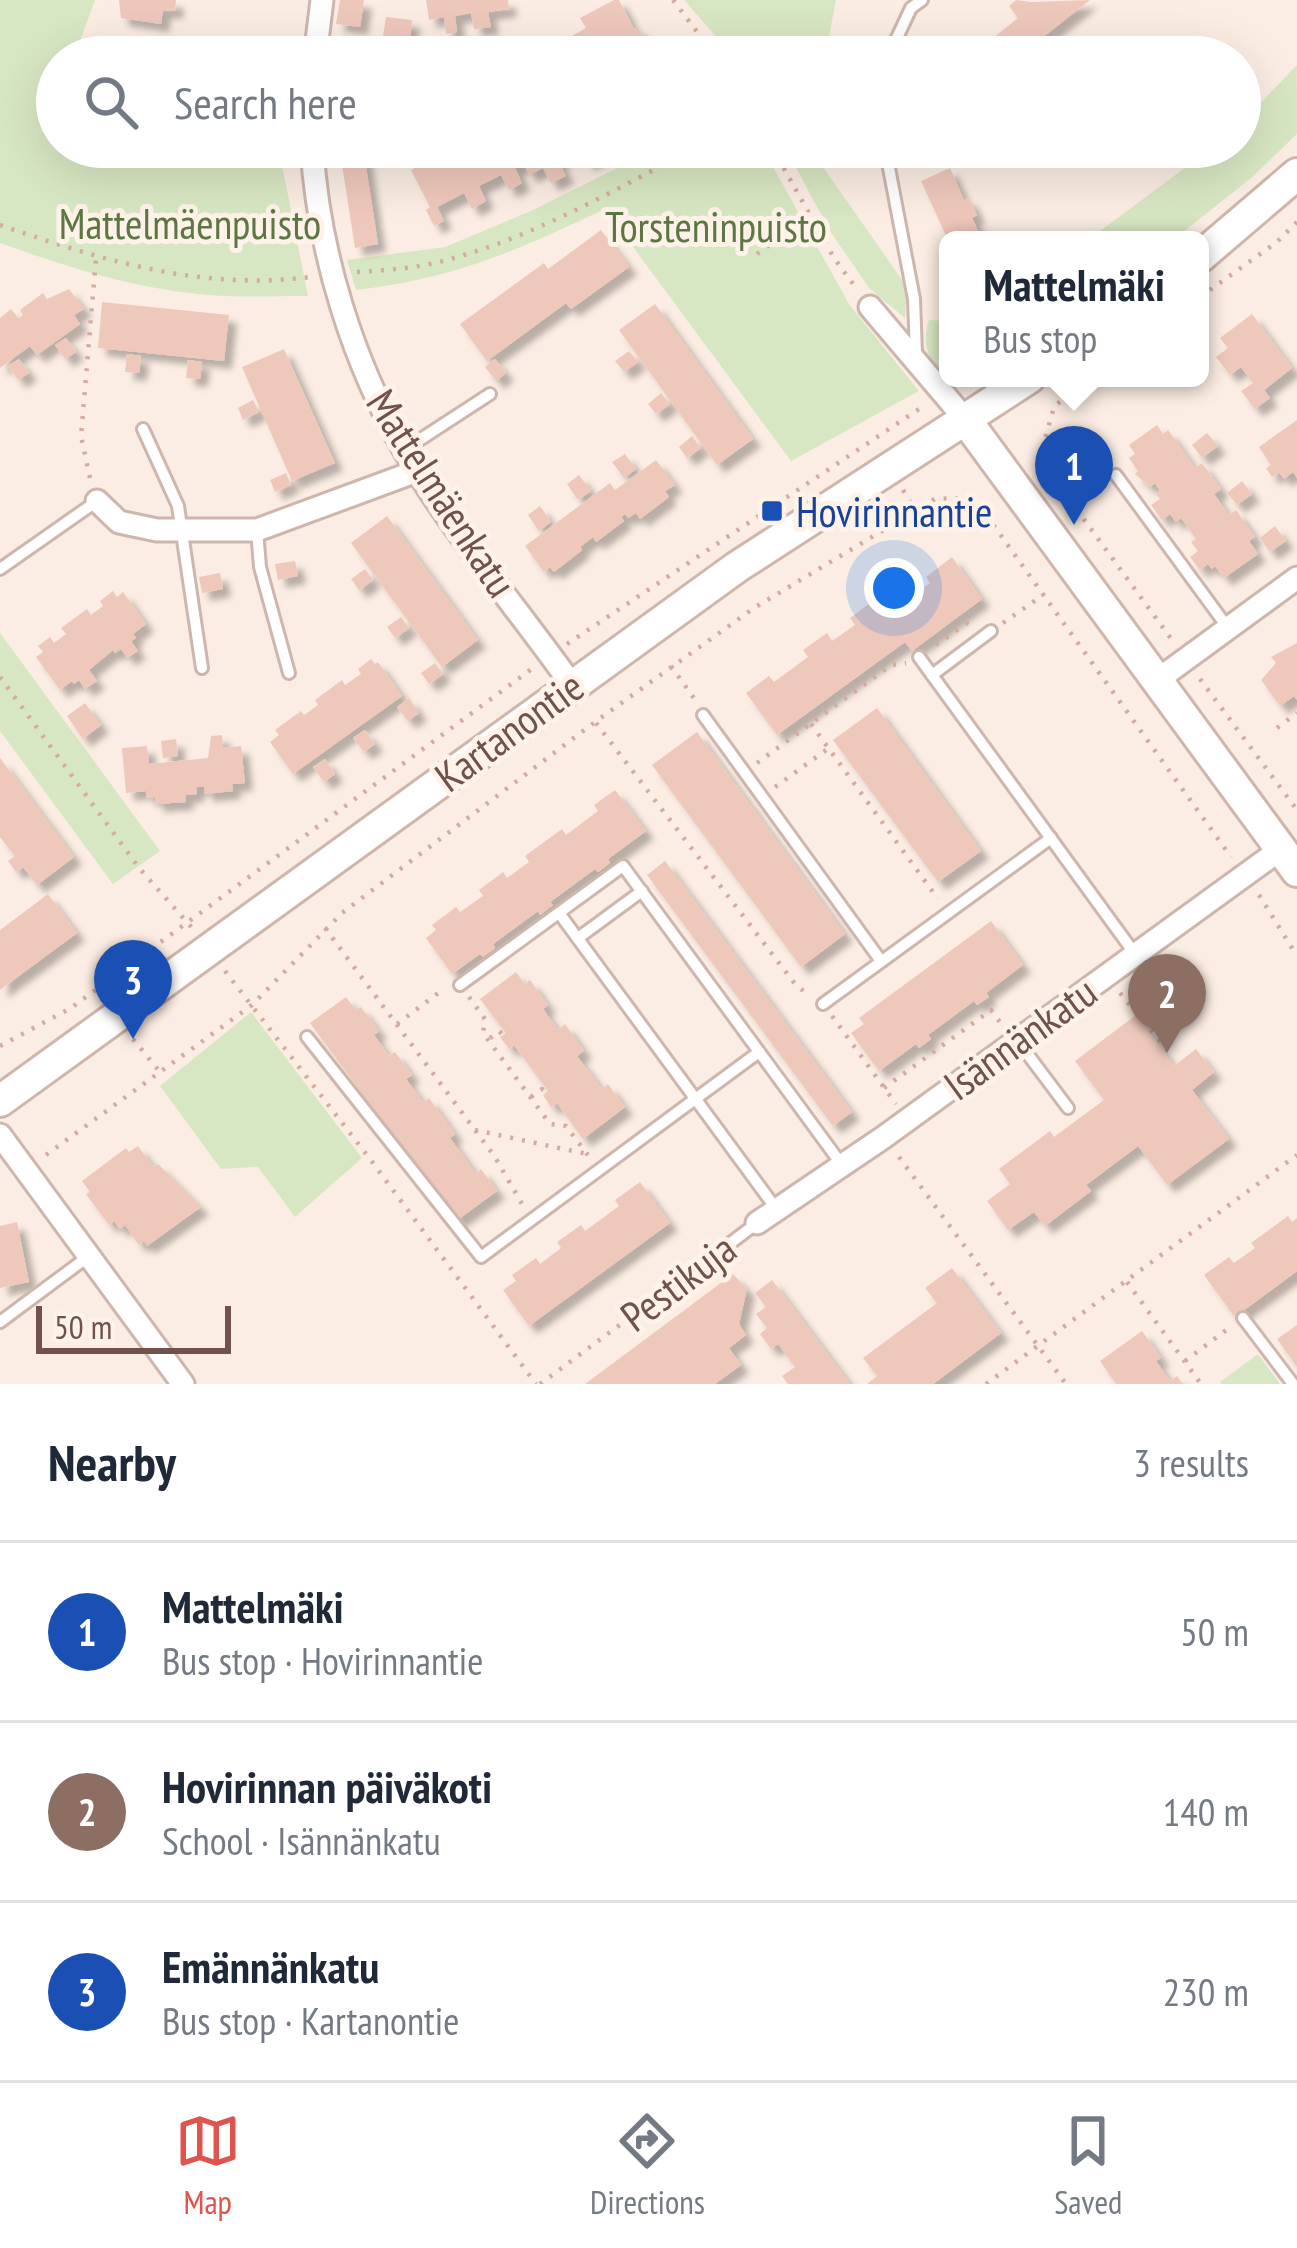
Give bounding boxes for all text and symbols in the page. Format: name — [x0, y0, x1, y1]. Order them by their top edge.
search box — [36, 36, 1261, 168]
icon: search — [78, 69, 144, 135]
text: Search here — [174, 73, 357, 131]
park label: Mattelmäenpuisto — [59, 196, 321, 251]
park label: Torsteninpuisto — [605, 199, 827, 254]
popup — [939, 231, 1209, 387]
text: Mattelmäki — [983, 255, 1165, 313]
text: Bus stop — [983, 313, 1097, 364]
street label: Mattelmäenkatu — [355, 379, 529, 607]
pin: 1 — [1035, 426, 1113, 525]
place label: Hovirinnantie — [796, 484, 992, 539]
marker: Hovirinnantie — [759, 498, 785, 524]
your location — [864, 558, 924, 618]
street label: Kartanontie — [424, 659, 594, 803]
pin: 3 — [94, 940, 172, 1039]
pin: 2 — [1128, 954, 1206, 1053]
street label: Isännänkatu — [933, 964, 1107, 1112]
street label: Pestikuja — [609, 1221, 747, 1343]
scale bar — [36, 1300, 231, 1353]
text: 50 m — [54, 1305, 112, 1348]
text: Nearby — [48, 1429, 176, 1495]
text: 3 results — [1133, 1437, 1249, 1488]
text: Mattelmäki — [162, 1577, 344, 1635]
text: 1 — [78, 1606, 96, 1657]
text: 50 m — [1180, 1606, 1249, 1657]
text: Bus stop · Hovirinnantie — [162, 1635, 483, 1686]
text: Hovirinnan päiväkoti — [162, 1757, 492, 1815]
text: 2 — [78, 1786, 96, 1837]
text: 140 m — [1163, 1786, 1249, 1837]
text: School · Isännänkatu — [162, 1815, 441, 1866]
text: Emännänkatu — [162, 1937, 379, 1995]
text: 3 — [78, 1966, 96, 2017]
text: 230 m — [1163, 1966, 1249, 2017]
text: Bus stop · Kartanontie — [162, 1995, 459, 2046]
tab: Map — [175, 2108, 241, 2223]
tab: Directions — [590, 2108, 705, 2223]
tab: Saved — [1054, 2108, 1122, 2223]

